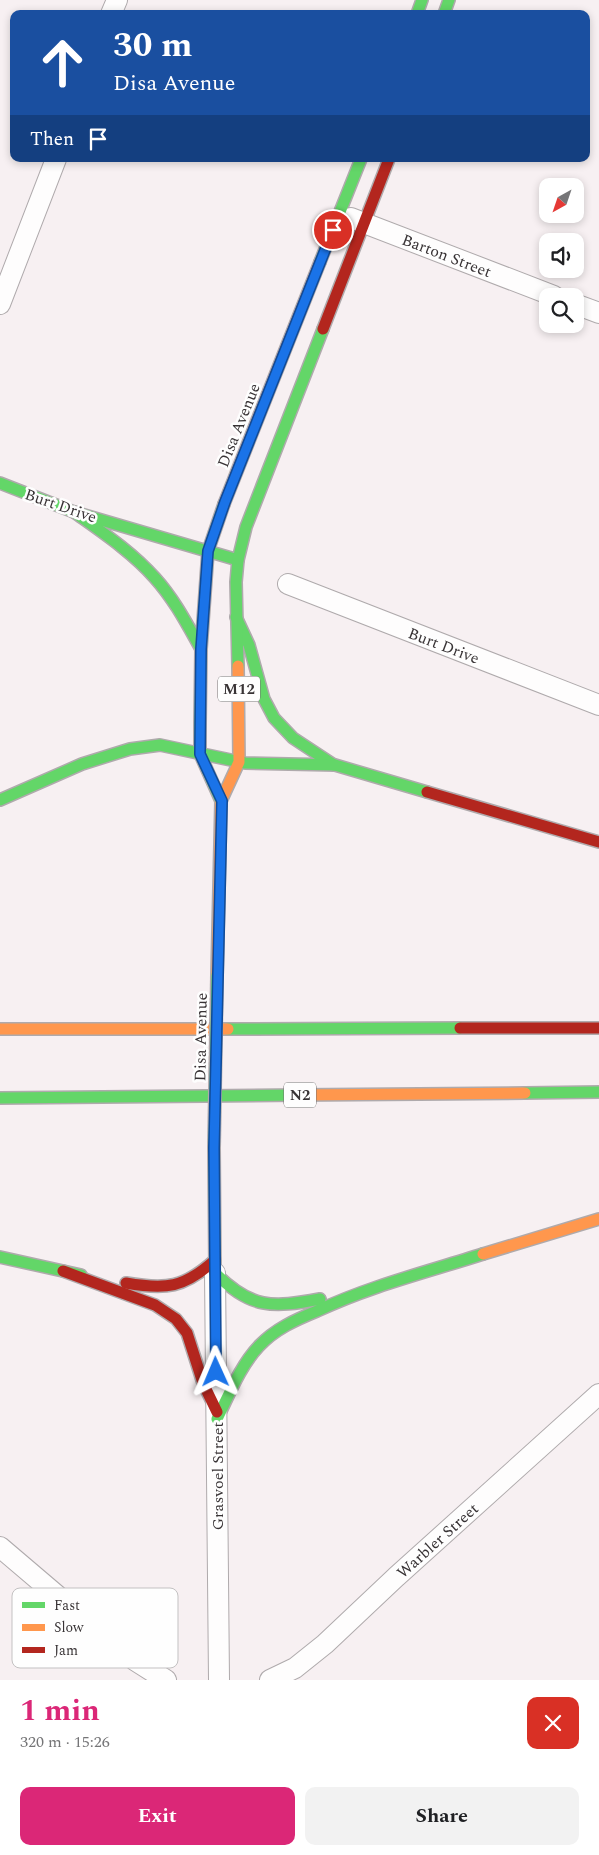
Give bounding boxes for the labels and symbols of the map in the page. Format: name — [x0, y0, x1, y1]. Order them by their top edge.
north arrow — [539, 178, 584, 222]
pin — [312, 209, 354, 251]
street label: Barton Street — [398, 228, 495, 284]
street label: Disa Avenue — [211, 380, 267, 471]
street label: Burt Drive — [21, 482, 100, 529]
street label: Burt Drive — [404, 621, 483, 671]
road number: M12 — [218, 676, 260, 702]
street label: Disa Avenue — [188, 992, 214, 1082]
road number: N2 — [284, 1082, 316, 1108]
position arrow — [189, 1345, 241, 1397]
street label: Grasvoel Street — [206, 1421, 230, 1530]
street label: Warbler Street — [391, 1497, 484, 1584]
legend — [12, 1588, 178, 1668]
text: Fast — [54, 1595, 80, 1616]
text: Slow — [54, 1617, 84, 1638]
text: Jam — [54, 1640, 78, 1661]

